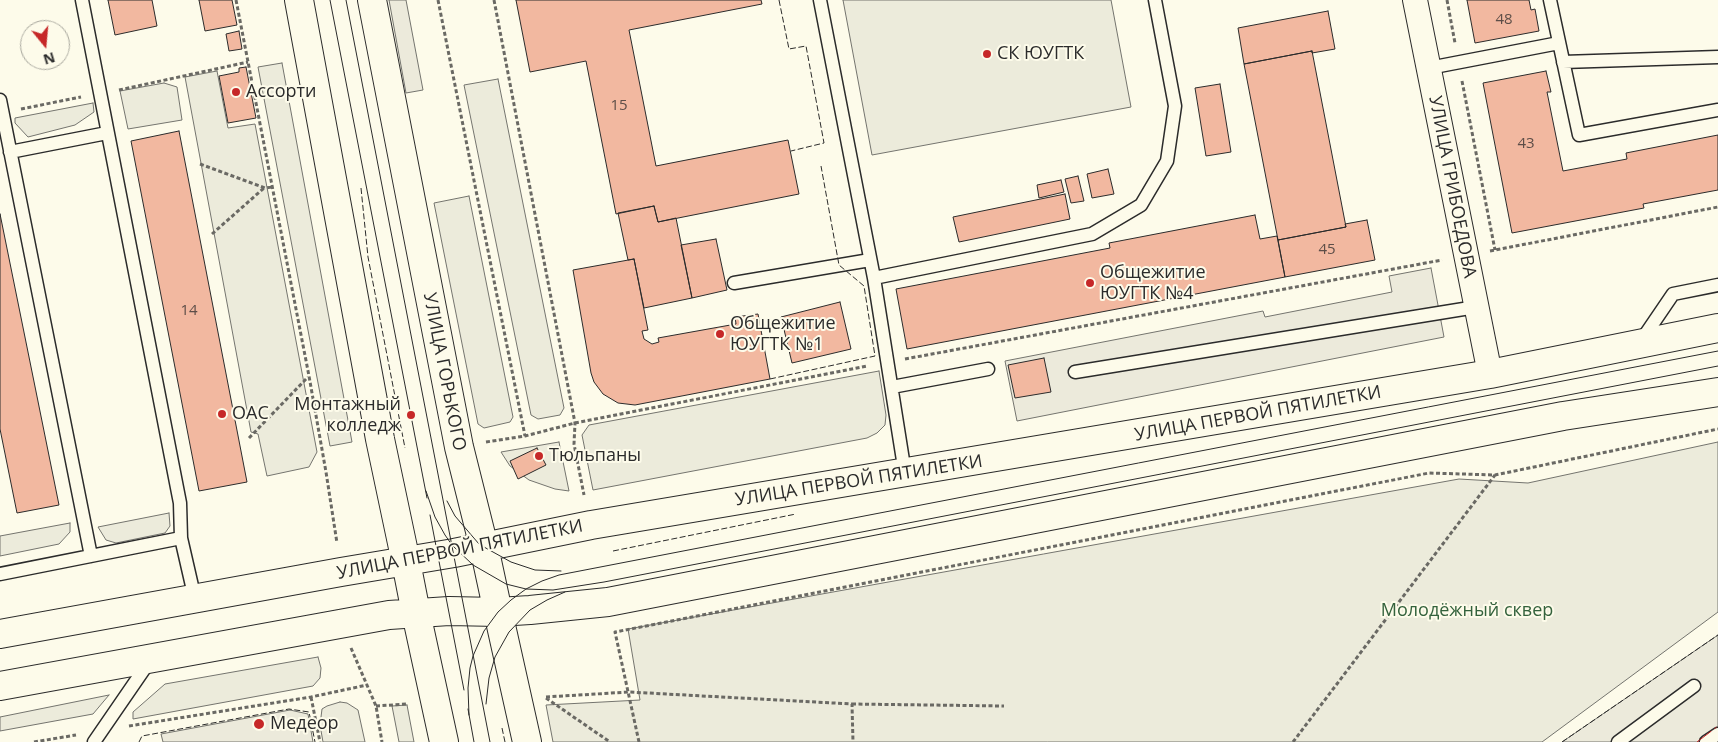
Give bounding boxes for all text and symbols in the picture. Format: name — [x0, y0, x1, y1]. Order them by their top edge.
house number: 48 — [1495, 11, 1513, 29]
north arrow — [20, 20, 70, 70]
place label: СК ЮУГТК — [997, 43, 1084, 65]
text: N — [41, 48, 57, 70]
marker: СК ЮУГТК — [981, 48, 993, 60]
place label: Ассорти — [246, 81, 316, 103]
marker: Ассорти — [230, 86, 242, 98]
street label: УЛИЦА ГРИБОЕДОВА — [1424, 94, 1480, 280]
house number: 15 — [610, 97, 628, 115]
house number: 43 — [1517, 135, 1535, 153]
house number: 45 — [1318, 241, 1336, 259]
place label: Общежитие ЮУГТК №4 — [1100, 262, 1206, 304]
marker: Общежитие ЮУГТК №4 — [1084, 277, 1096, 289]
street label: УЛИЦА ГОРЬКОГО — [418, 291, 470, 453]
house number: 14 — [180, 302, 198, 320]
place label: Общежитие ЮУГТК №1 — [730, 313, 836, 356]
marker: Общежитие ЮУГТК №1 — [714, 328, 726, 340]
street label: УЛИЦА ПЕРВОЙ ПЯТИЛЕТКИ — [1133, 382, 1383, 446]
place label: Монтажный колледж — [294, 394, 401, 436]
place label: ОАС — [232, 403, 269, 425]
marker: ОАС — [216, 408, 228, 420]
marker: Монтажный колледж — [405, 409, 417, 421]
place label: Тюльпаны — [549, 445, 641, 467]
marker: Тюльпаны — [533, 450, 545, 462]
street label: УЛИЦА ПЕРВОЙ ПЯТИЛЕТКИ — [734, 451, 984, 511]
street label: УЛИЦА ПЕРВОЙ ПЯТИЛЕТКИ — [335, 516, 585, 584]
park label: Молодёжный сквер — [1381, 600, 1553, 622]
place label: Медеор — [270, 713, 339, 735]
marker: Медеор — [252, 717, 266, 731]

